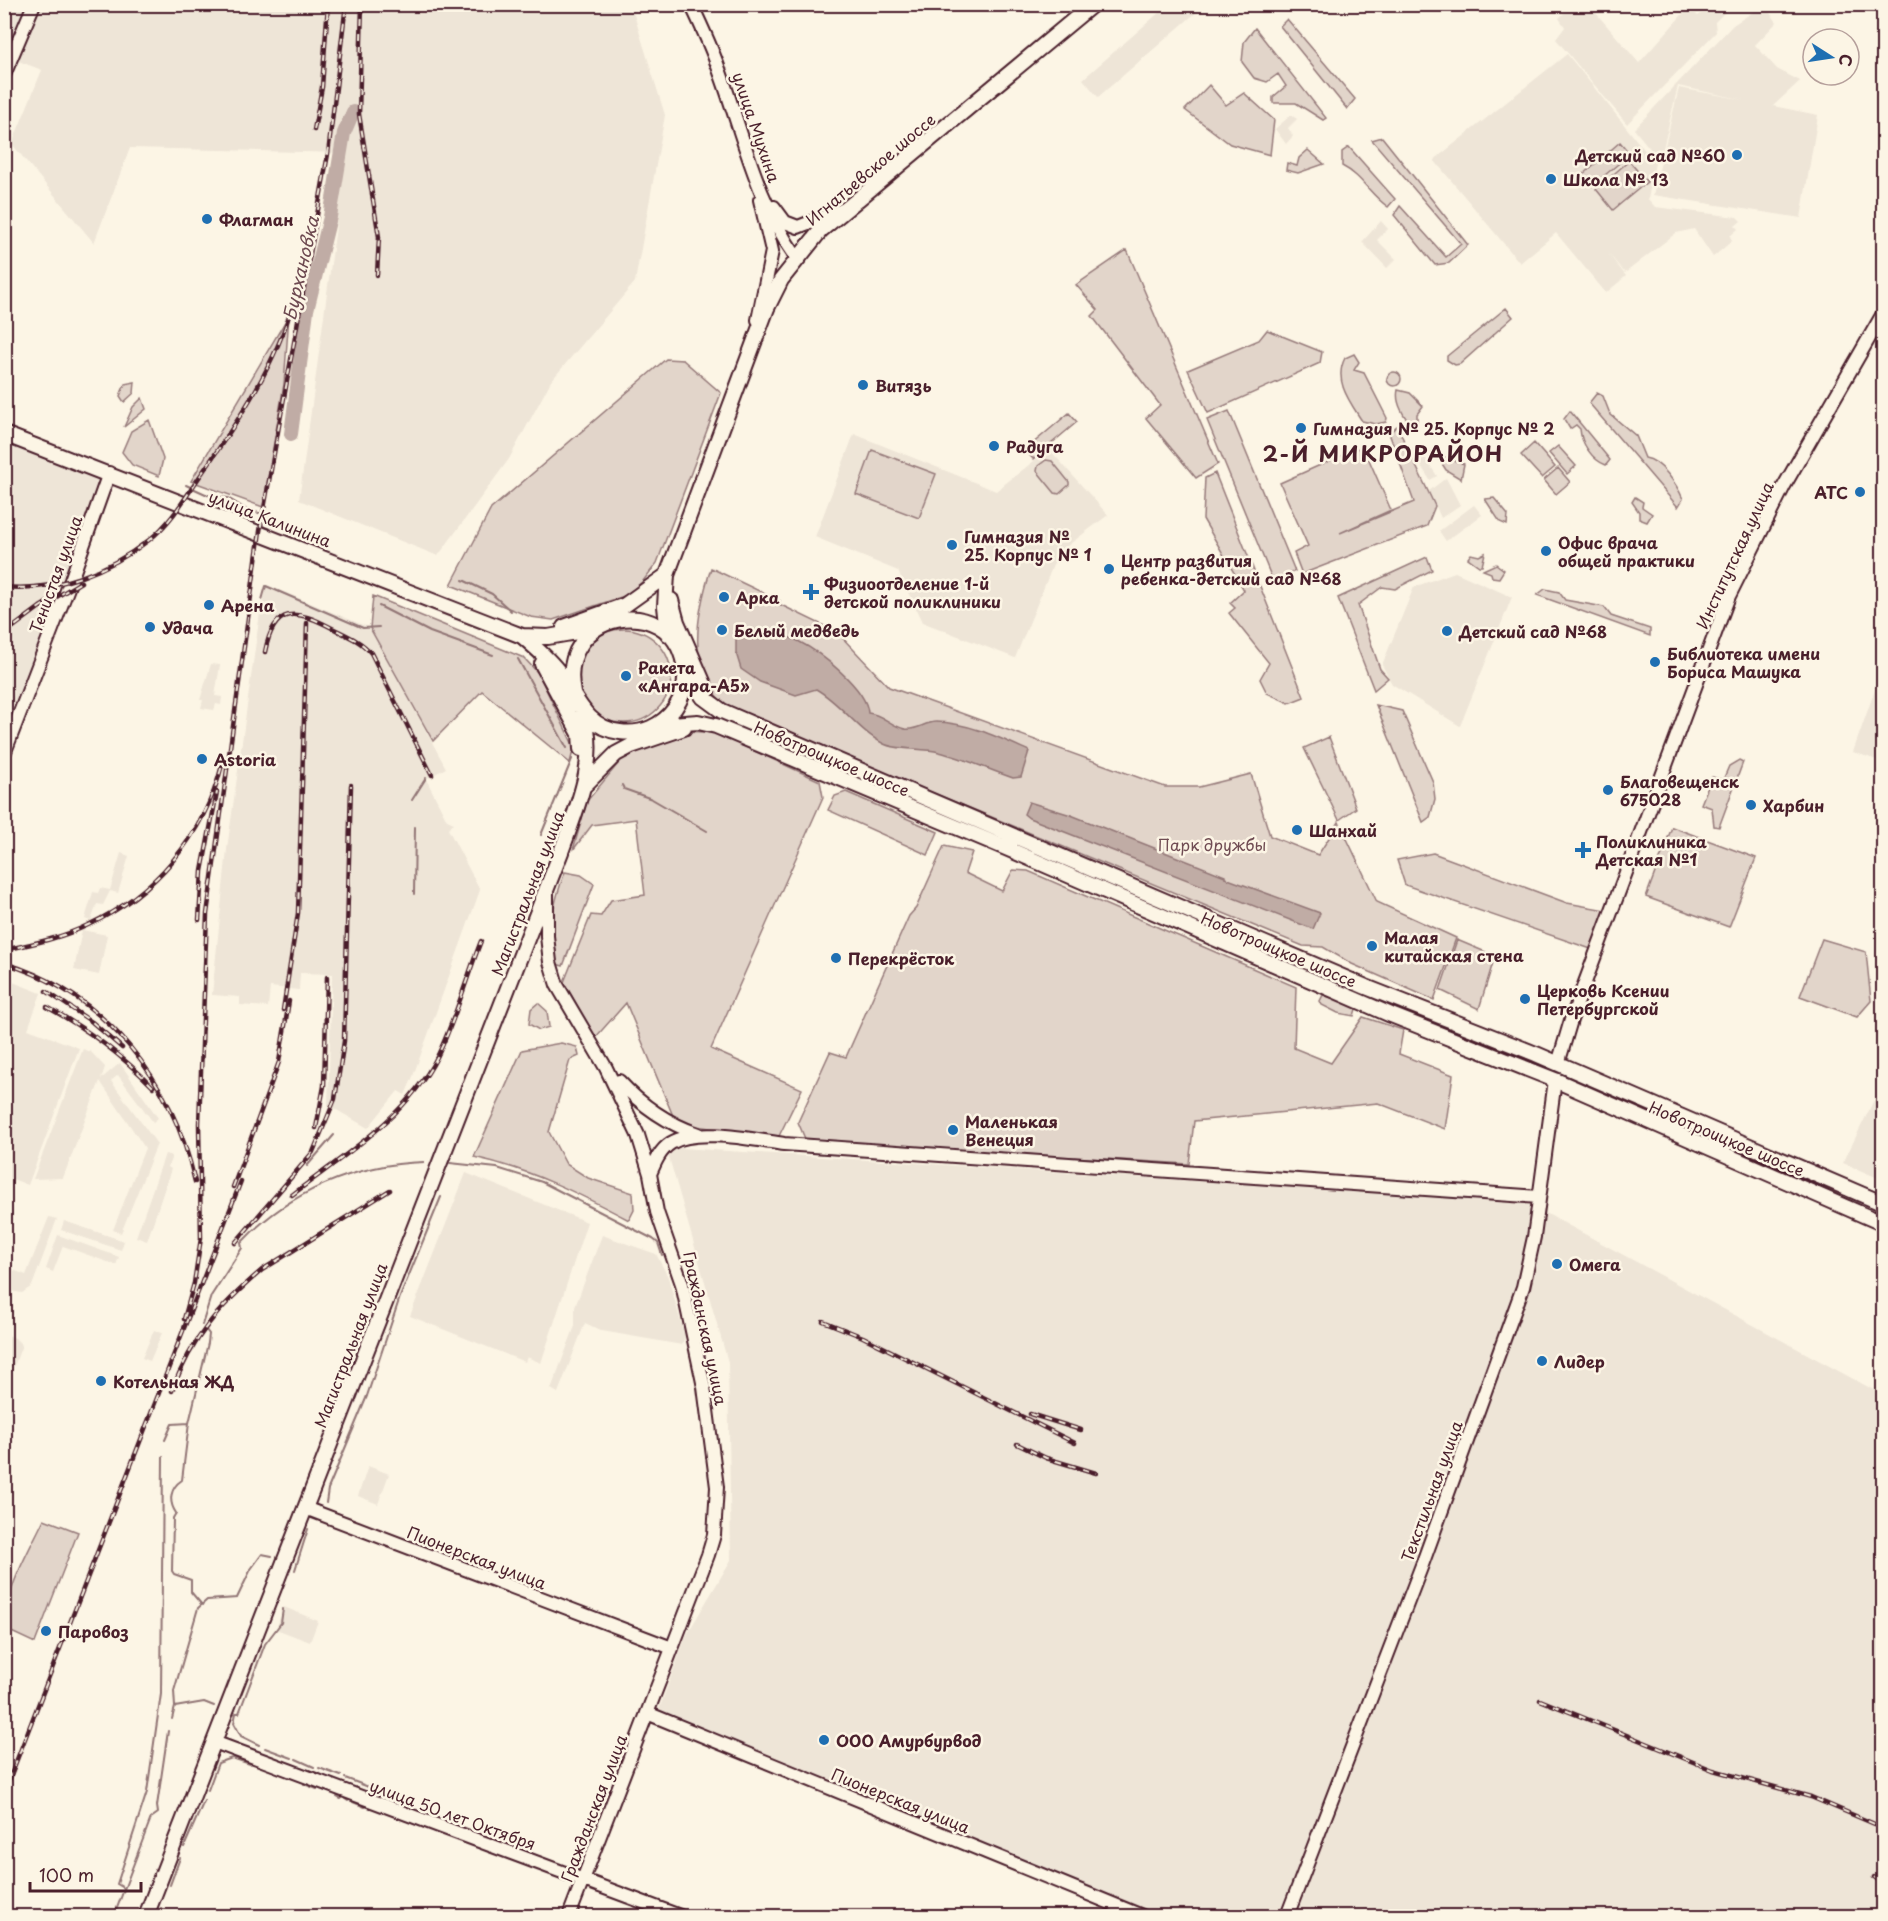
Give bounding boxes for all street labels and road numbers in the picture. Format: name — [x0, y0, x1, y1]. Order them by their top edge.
street label: улица Мухина — [727, 69, 787, 185]
street label: Игнатьевское шоссе — [800, 107, 940, 231]
street label: Институтская улица — [1689, 477, 1779, 633]
street label: улица Калинина — [205, 484, 335, 552]
street label: Тенистая улица — [23, 512, 87, 636]
street label: Новотроицкое шоссе — [751, 714, 913, 802]
street label: Магистральная улица — [484, 807, 570, 979]
street label: Новотроицкое шоссе — [1198, 905, 1360, 993]
street label: Новотроицкое шоссе — [1646, 1094, 1808, 1182]
street label: Гражданская улица — [678, 1249, 734, 1407]
street label: Магистральная улица — [307, 1259, 393, 1431]
street label: Текстильная улица — [1394, 1417, 1468, 1565]
street label: Пионерская улица — [404, 1519, 550, 1595]
street label: Гражданская улица — [554, 1731, 632, 1885]
street label: Пионерская улица — [828, 1761, 974, 1839]
street label: улица 50 лет Октября — [367, 1773, 539, 1855]

